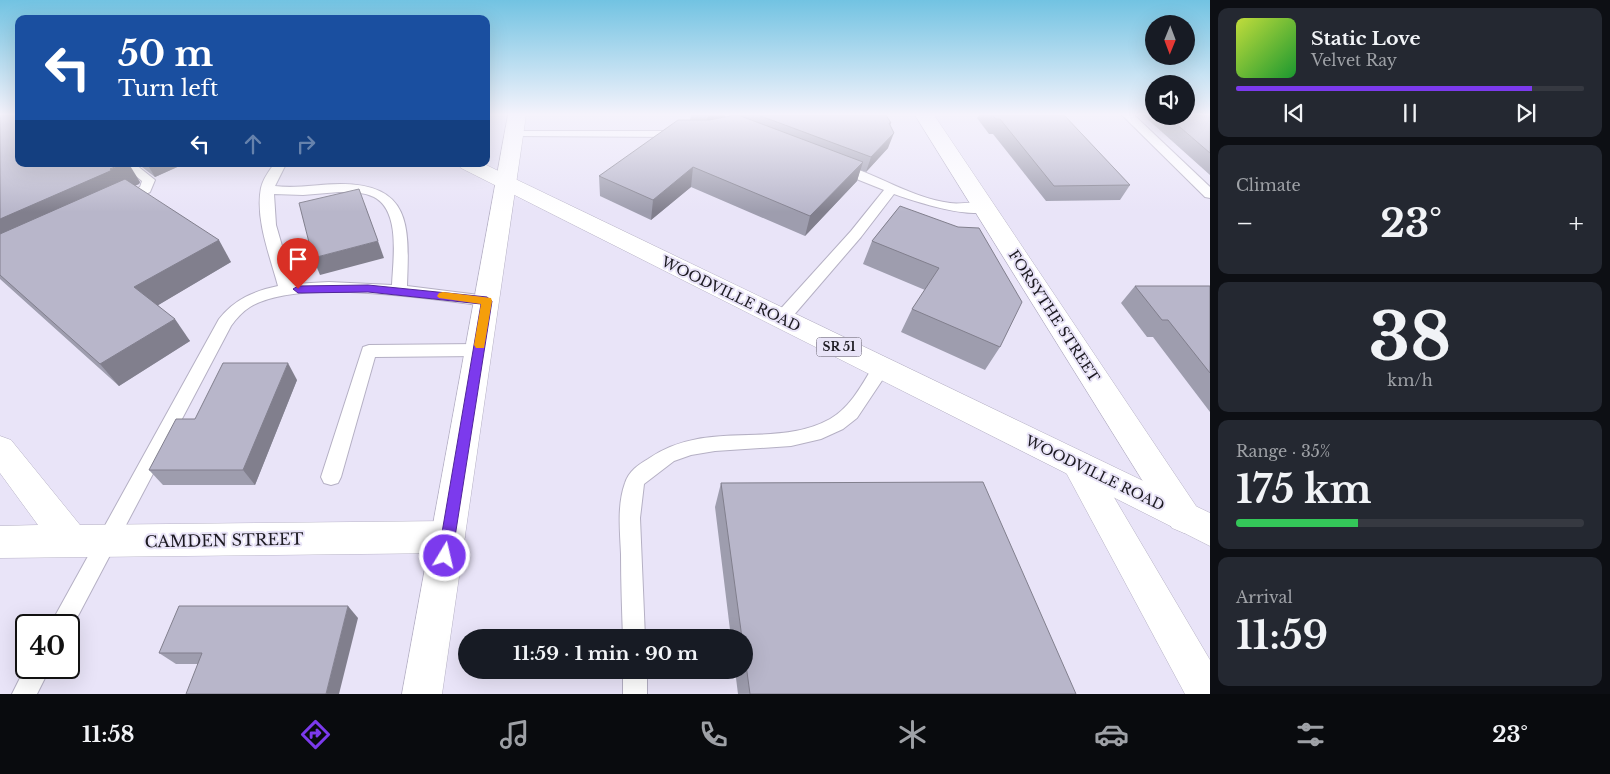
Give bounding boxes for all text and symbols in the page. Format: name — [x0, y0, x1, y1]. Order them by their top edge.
north arrow — [1145, 15, 1195, 65]
map controls — [1145, 15, 1195, 125]
text: Static Love — [1311, 27, 1421, 50]
text: 50 m — [118, 32, 213, 75]
icon: left — [35, 35, 100, 100]
text: Velvet Ray — [1311, 50, 1397, 70]
text: Turn left — [118, 75, 218, 102]
button: sound — [1145, 75, 1195, 125]
icon: previous — [1280, 99, 1308, 127]
icon: pause — [1396, 99, 1424, 127]
icon: next — [1512, 99, 1540, 127]
icon: left — [186, 130, 214, 158]
icon: ahead — [239, 130, 267, 158]
icon: right — [292, 130, 320, 158]
text: Climate — [1236, 175, 1301, 195]
text: 23° — [1380, 200, 1442, 247]
text: − — [1236, 206, 1254, 241]
text: + — [1569, 206, 1584, 241]
pin — [277, 238, 319, 289]
icon: arrive — [284, 245, 312, 273]
street label: FORSYTHE STREET — [1005, 247, 1103, 385]
street label: WOODVILLE ROAD — [658, 252, 803, 335]
text: 38 — [1369, 297, 1451, 378]
road number: SR 51 — [816, 338, 862, 357]
text: km/h — [1387, 370, 1433, 390]
street label: WOODVILLE ROAD — [1022, 431, 1167, 514]
text: Range · 35% — [1236, 441, 1331, 461]
text: 175 km — [1236, 466, 1372, 513]
street label: CAMDEN STREET — [144, 529, 304, 551]
position arrow — [418, 529, 470, 581]
text: Arrival — [1236, 587, 1293, 607]
text: 11:59 — [1236, 612, 1328, 659]
speed limit sign: 40 — [15, 614, 80, 679]
text: 11:59 · 1 min · 90 m — [513, 642, 698, 665]
icon: directions — [298, 717, 333, 752]
icon: music — [497, 717, 532, 752]
icon: phone — [696, 717, 731, 752]
icon: climate — [895, 717, 930, 752]
icon: car — [1094, 717, 1129, 752]
icon: filters — [1293, 717, 1328, 752]
text: 11:58 — [82, 721, 134, 748]
text: 23° — [1492, 721, 1528, 748]

